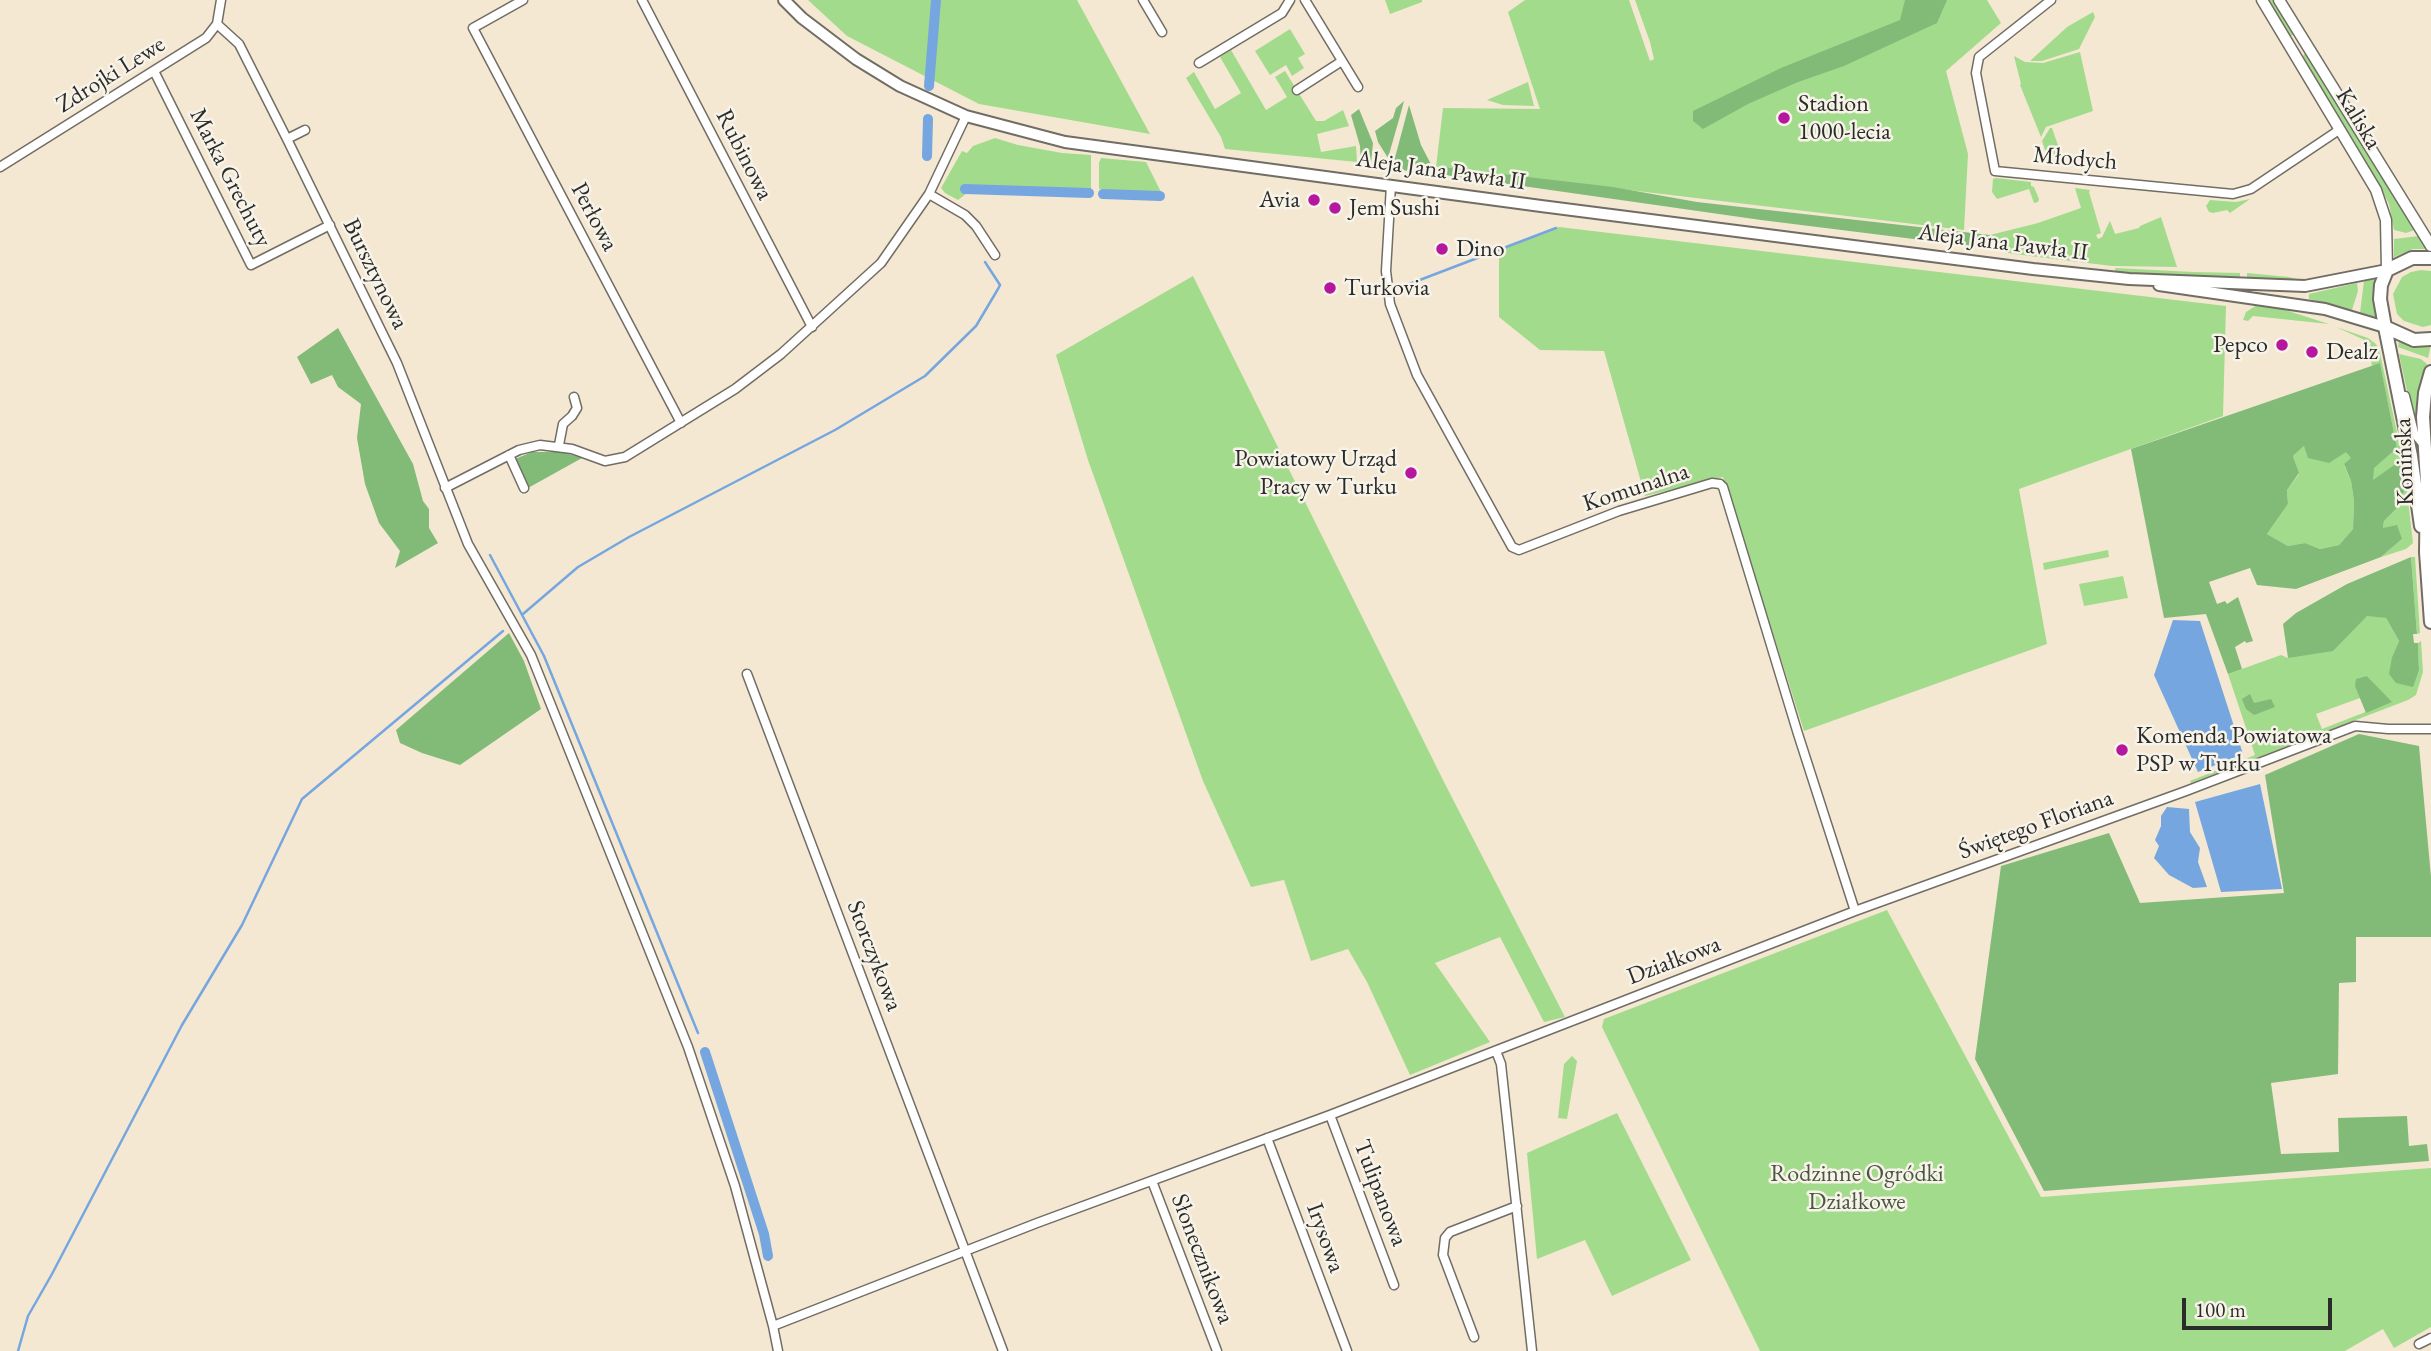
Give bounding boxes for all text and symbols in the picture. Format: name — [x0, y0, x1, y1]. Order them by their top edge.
street label: Zdrojki Lewe — [51, 30, 171, 120]
street label: Kaliska — [2329, 83, 2387, 155]
place label: Stadion 1000-lecia — [1798, 90, 1891, 146]
street label: Marka Grechuty — [183, 104, 277, 252]
street label: Rubinowa — [709, 105, 779, 205]
marker: Stadion 1000-lecia — [1776, 110, 1792, 126]
street label: Młodych — [2032, 141, 2118, 177]
street label: Aleja Jana Pawła II — [1354, 145, 1528, 197]
street label: Perłowa — [564, 178, 624, 256]
place label: Avia — [1259, 186, 1300, 214]
marker: Avia — [1306, 192, 1322, 208]
place label: Jem Sushi — [1349, 194, 1440, 222]
marker: Jem Sushi — [1327, 200, 1343, 216]
street label: Bursztynowa — [336, 214, 414, 334]
street label: Aleja Jana Pawła II — [1916, 218, 2090, 268]
place label: Dino — [1456, 235, 1505, 263]
marker: Dino — [1434, 241, 1450, 257]
place label: Turkovia — [1344, 274, 1429, 302]
marker: Turkovia — [1322, 280, 1338, 296]
place label: Pepco — [2213, 331, 2268, 359]
marker: Pepco — [2274, 337, 2290, 353]
place label: Dealz — [2326, 338, 2378, 366]
marker: Dealz — [2304, 344, 2320, 360]
street label: Konińska — [2389, 418, 2421, 506]
place label: Powiatowy Urząd Pracy w Turku — [1234, 445, 1397, 501]
street label: Komunalna — [1579, 457, 1693, 519]
marker: Powiatowy Urząd Pracy w Turku — [1403, 465, 1419, 481]
place label: Komenda Powiatowa PSP w Turku — [2136, 722, 2332, 778]
marker: Komenda Powiatowa PSP w Turku — [2114, 742, 2130, 758]
street label: Świętego Floriana — [1955, 784, 2117, 866]
street label: Storczykowa — [840, 897, 908, 1015]
street label: Działkowa — [1623, 930, 1725, 992]
street label: Tulipanowa — [1347, 1136, 1413, 1250]
park label: Rodzinne Ogródki Działkowe — [1770, 1160, 1944, 1216]
street label: Słonecznikowa — [1164, 1190, 1240, 1328]
street label: Irysowa — [1299, 1199, 1351, 1277]
scale bar — [2186, 1284, 2336, 1328]
text: 100 m — [2195, 1296, 2246, 1323]

